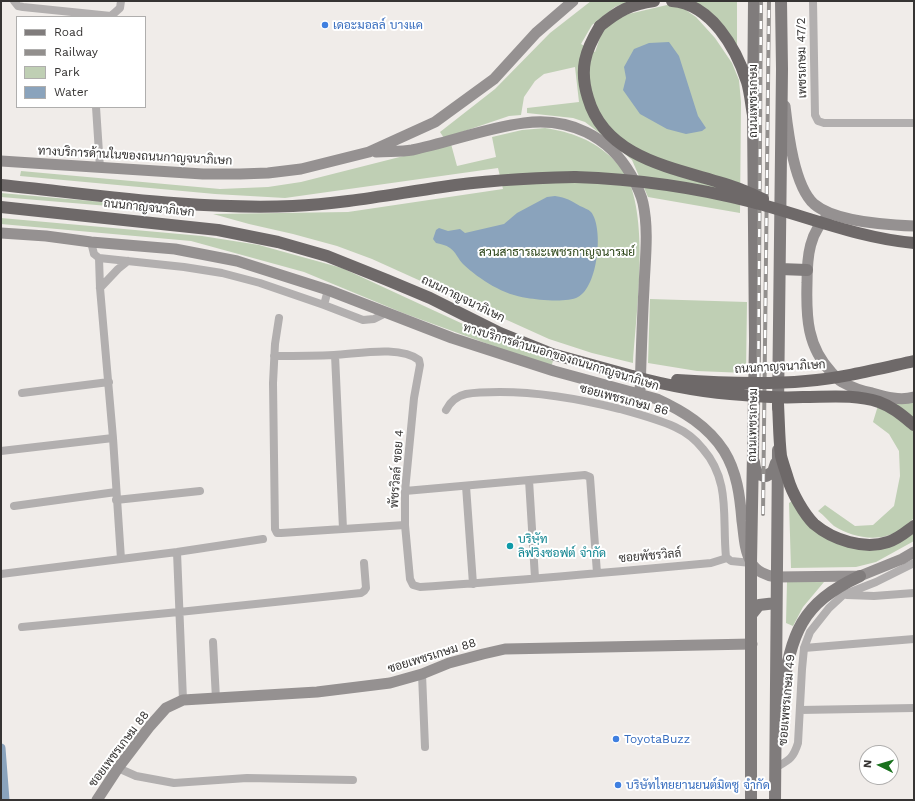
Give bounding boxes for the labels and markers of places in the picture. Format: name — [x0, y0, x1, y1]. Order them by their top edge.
place label: เดอะมอลล์ บางแค — [333, 18, 423, 32]
marker: เดอะมอลล์ บางแค — [320, 20, 330, 30]
place label: บริษัท ลิฟวิ่งซอฟต์ จำกัด — [518, 532, 606, 560]
marker: บริษัท ลิฟวิ่งซอฟต์ จำกัด — [505, 541, 515, 551]
place label: ToyotaBuzz — [624, 732, 690, 746]
marker: ToyotaBuzz — [611, 734, 621, 744]
place label: บริษัทไทยยานยนต์มิตซู จำกัด — [626, 778, 770, 792]
marker: บริษัทไทยยานยนต์มิตซู จำกัด — [613, 780, 623, 790]

